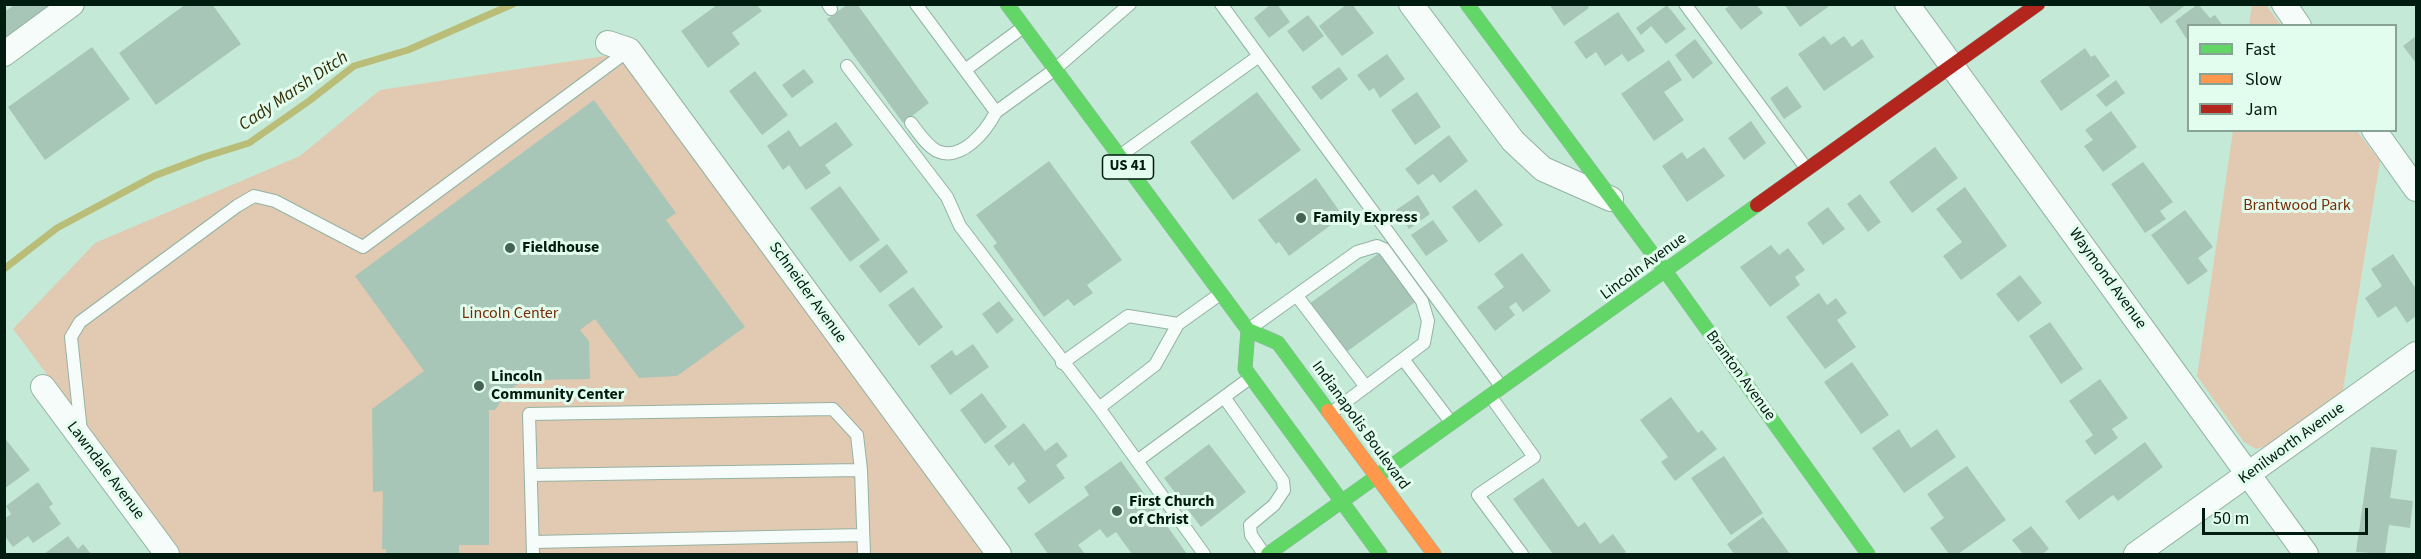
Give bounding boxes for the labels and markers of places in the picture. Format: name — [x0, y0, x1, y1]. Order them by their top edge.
place label: Family Express — [1313, 208, 1418, 228]
marker: Family Express — [1294, 211, 1308, 225]
place label: Fieldhouse — [522, 238, 599, 258]
marker: Fieldhouse — [503, 241, 517, 255]
place label: Lincoln Community Center — [491, 367, 624, 405]
marker: Lincoln Community Center — [472, 379, 486, 393]
place label: First Church of Christ — [1129, 492, 1215, 530]
marker: First Church of Christ — [1110, 504, 1124, 518]

